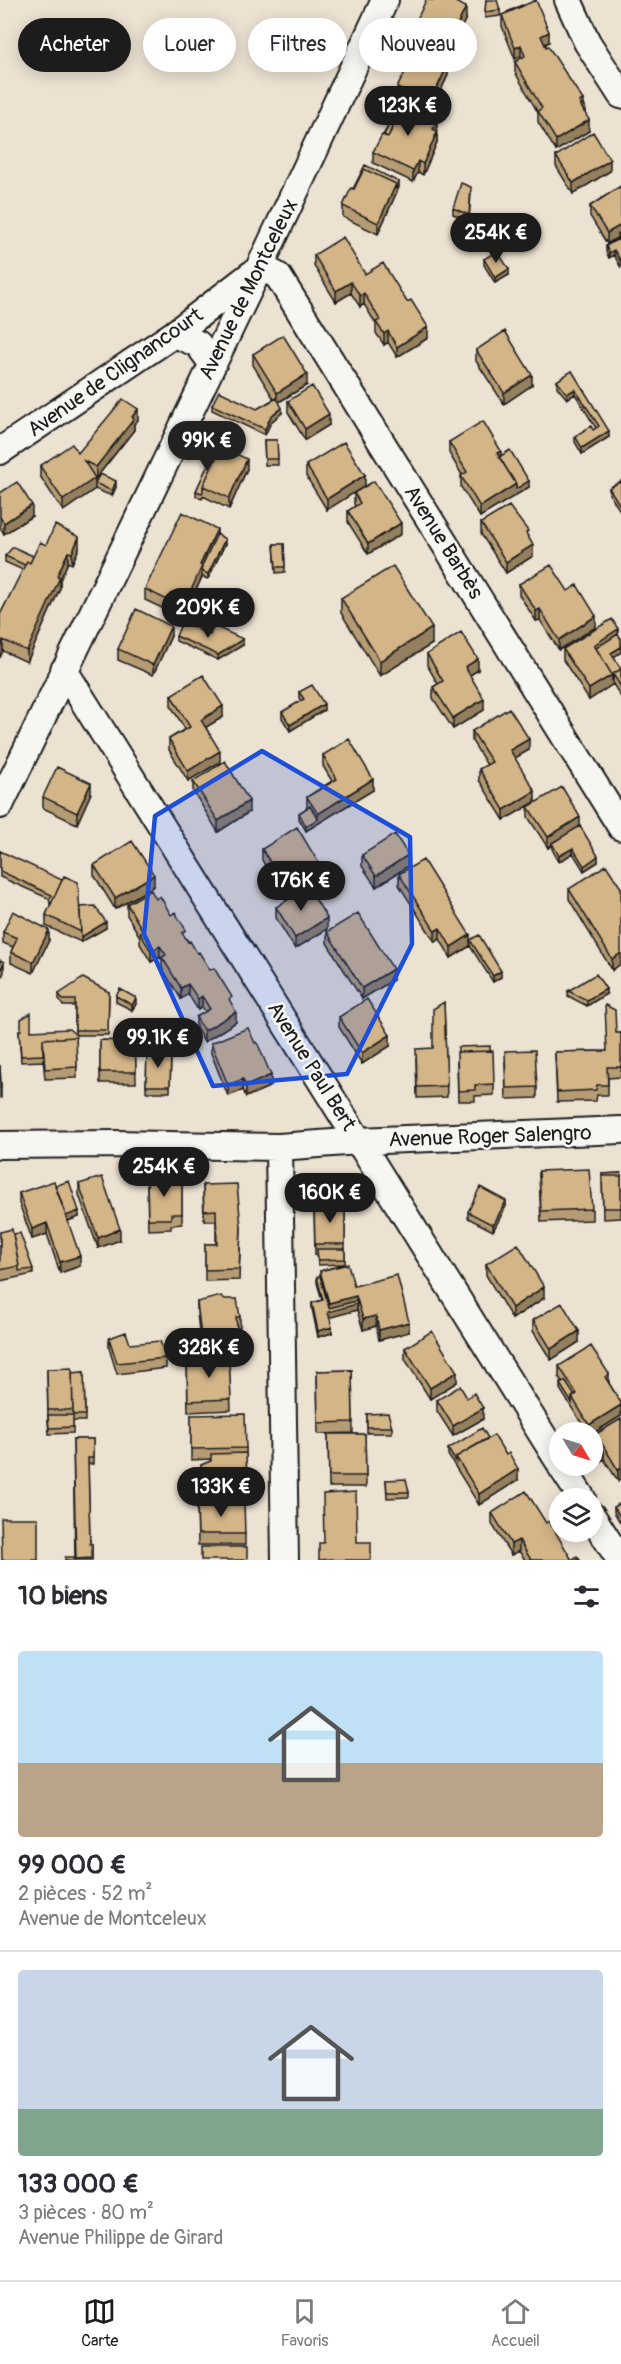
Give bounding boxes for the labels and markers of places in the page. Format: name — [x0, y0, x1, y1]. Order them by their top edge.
pin: 123K € — [359, 86, 457, 137]
pin: 254K € — [447, 213, 545, 264]
pin: 99K € — [165, 421, 249, 472]
pin: 209K € — [159, 588, 257, 639]
pin: 176K € — [252, 861, 350, 912]
pin: 99.1K € — [103, 1018, 213, 1069]
pin: 254K € — [115, 1147, 213, 1198]
pin: 160K € — [281, 1173, 379, 1224]
pin: 328K € — [160, 1328, 258, 1379]
pin: 133K € — [172, 1467, 270, 1518]

